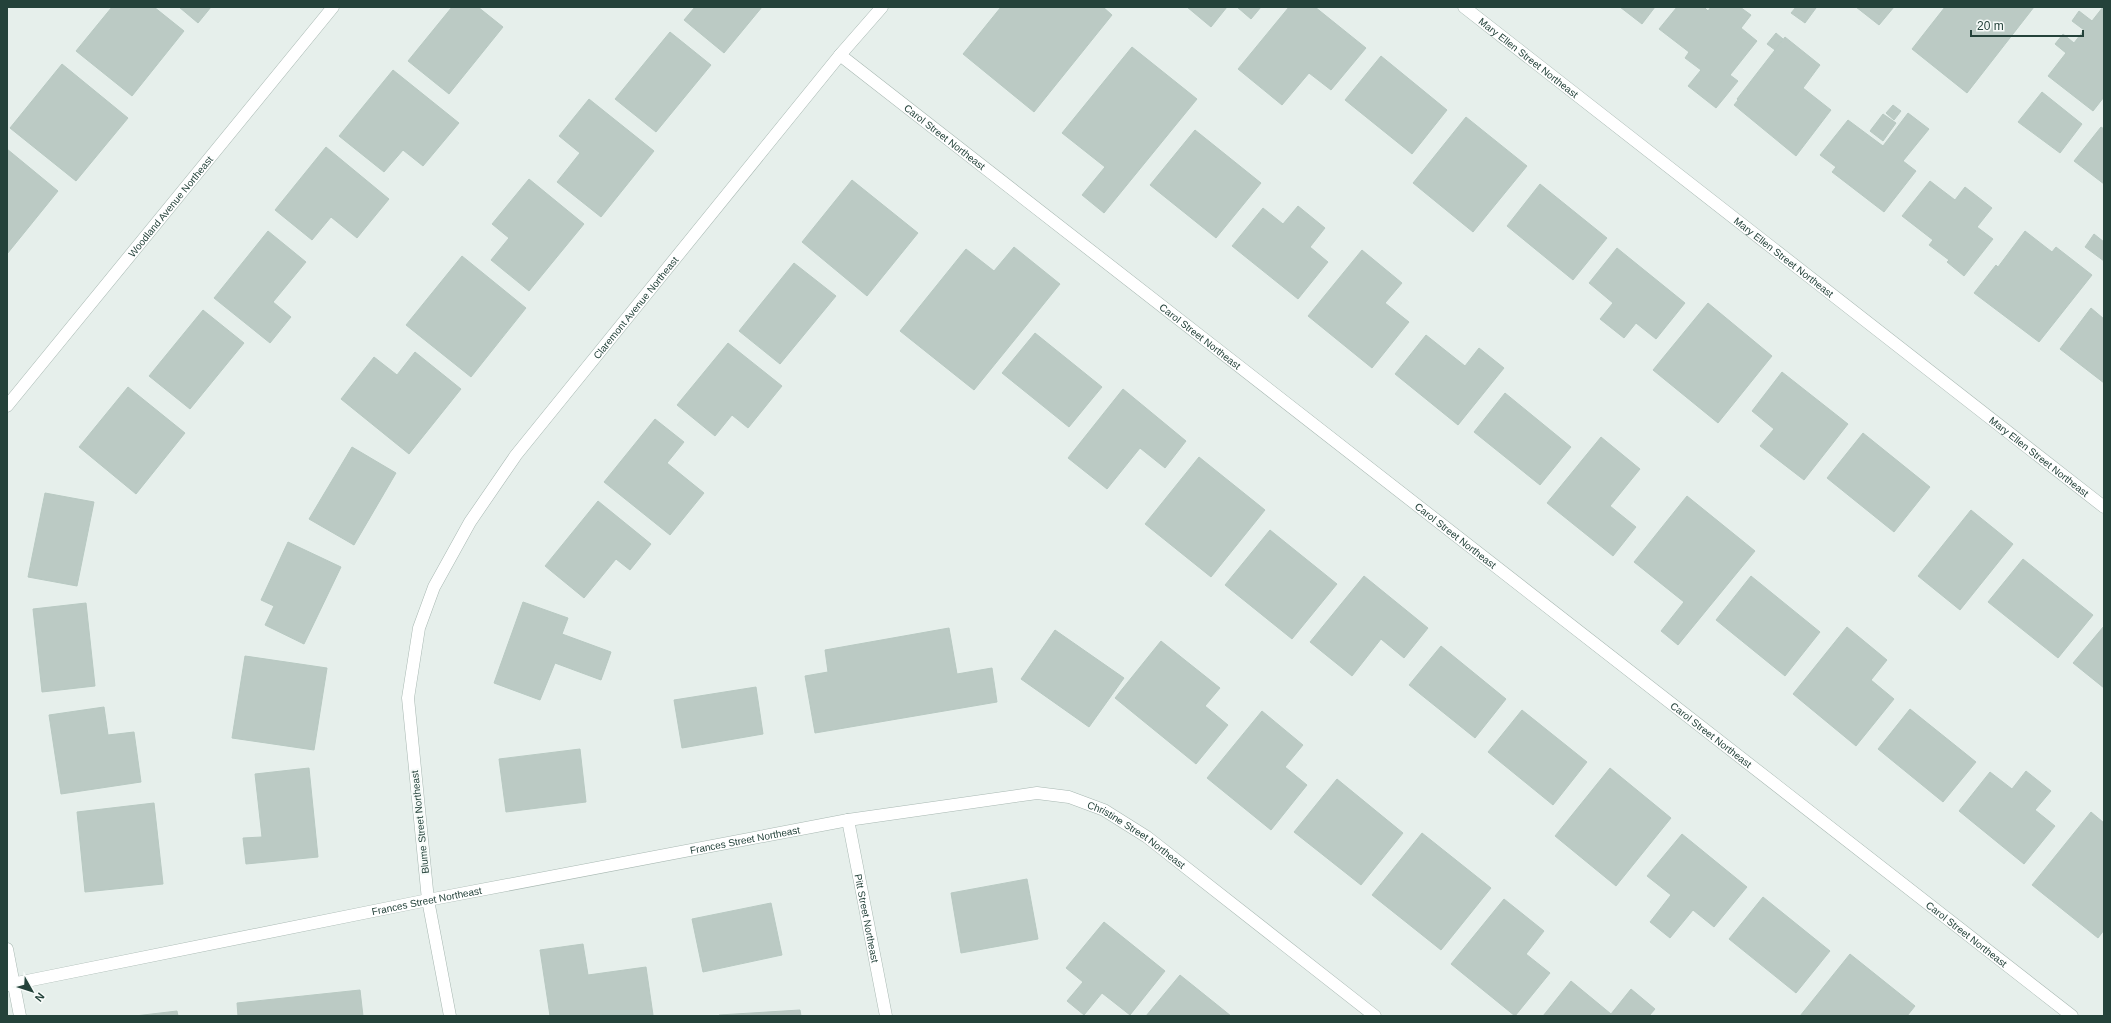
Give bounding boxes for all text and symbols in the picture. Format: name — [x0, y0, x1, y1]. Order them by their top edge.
scale bar — [1971, 12, 2083, 38]
street label: Mary Ellen Street Northeast — [1477, 15, 1581, 100]
text: 20 m — [1977, 19, 2004, 33]
street label: Carol Street Northeast — [902, 102, 988, 172]
street label: Woodland Avenue Northeast — [126, 153, 215, 259]
street label: Mary Ellen Street Northeast — [1732, 215, 1836, 299]
street label: Claremont Avenue Northeast — [591, 254, 680, 361]
street label: Carol Street Northeast — [1158, 301, 1243, 371]
street label: Mary Ellen Street Northeast — [1987, 414, 2091, 499]
street label: Carol Street Northeast — [1413, 500, 1499, 570]
street label: Carol Street Northeast — [1669, 700, 1754, 770]
street label: Blume Street Northeast — [409, 770, 431, 874]
street label: Christine Street Northeast — [1086, 799, 1188, 871]
street label: Frances Street Northeast — [689, 824, 801, 856]
street label: Pitt Street Northeast — [853, 873, 881, 964]
street label: Frances Street Northeast — [371, 884, 483, 917]
street label: Carol Street Northeast — [1924, 899, 2010, 969]
north arrow — [12, 971, 52, 1011]
text: N — [33, 990, 47, 1004]

